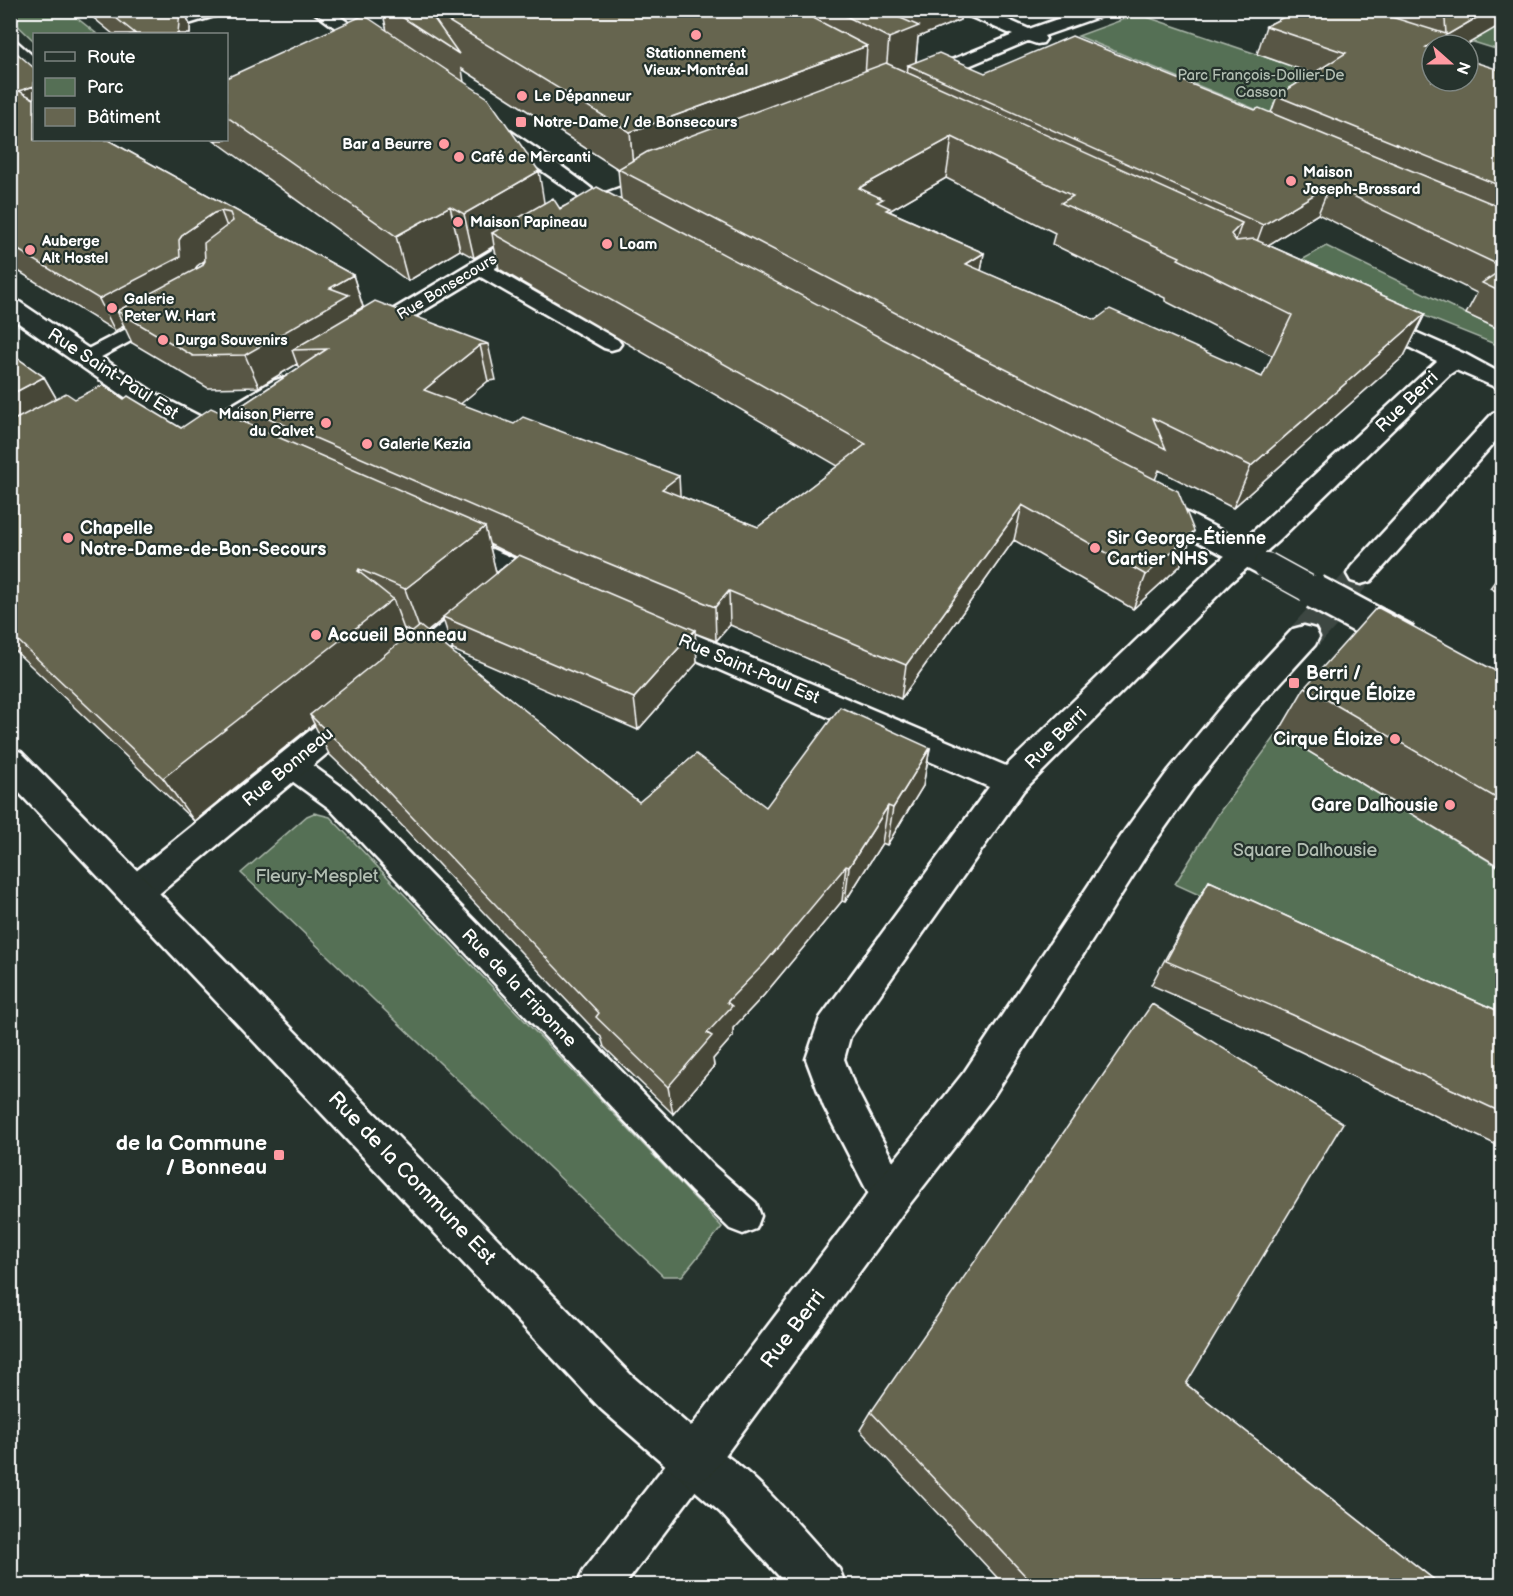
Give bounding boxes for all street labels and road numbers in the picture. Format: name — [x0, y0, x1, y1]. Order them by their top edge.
street label: Rue Bonsecours — [394, 249, 501, 324]
street label: Rue Saint-Paul Est — [44, 324, 183, 424]
street label: Rue Berri — [1371, 367, 1443, 437]
street label: Rue Saint-Paul Est — [675, 630, 823, 708]
street label: Rue Berri — [1021, 703, 1091, 773]
street label: Rue Bonneau — [238, 723, 338, 811]
street label: Rue de la Friponne — [457, 925, 581, 1052]
street label: Rue de la Commune Est — [323, 1086, 502, 1270]
street label: Rue Berri — [755, 1285, 831, 1373]

